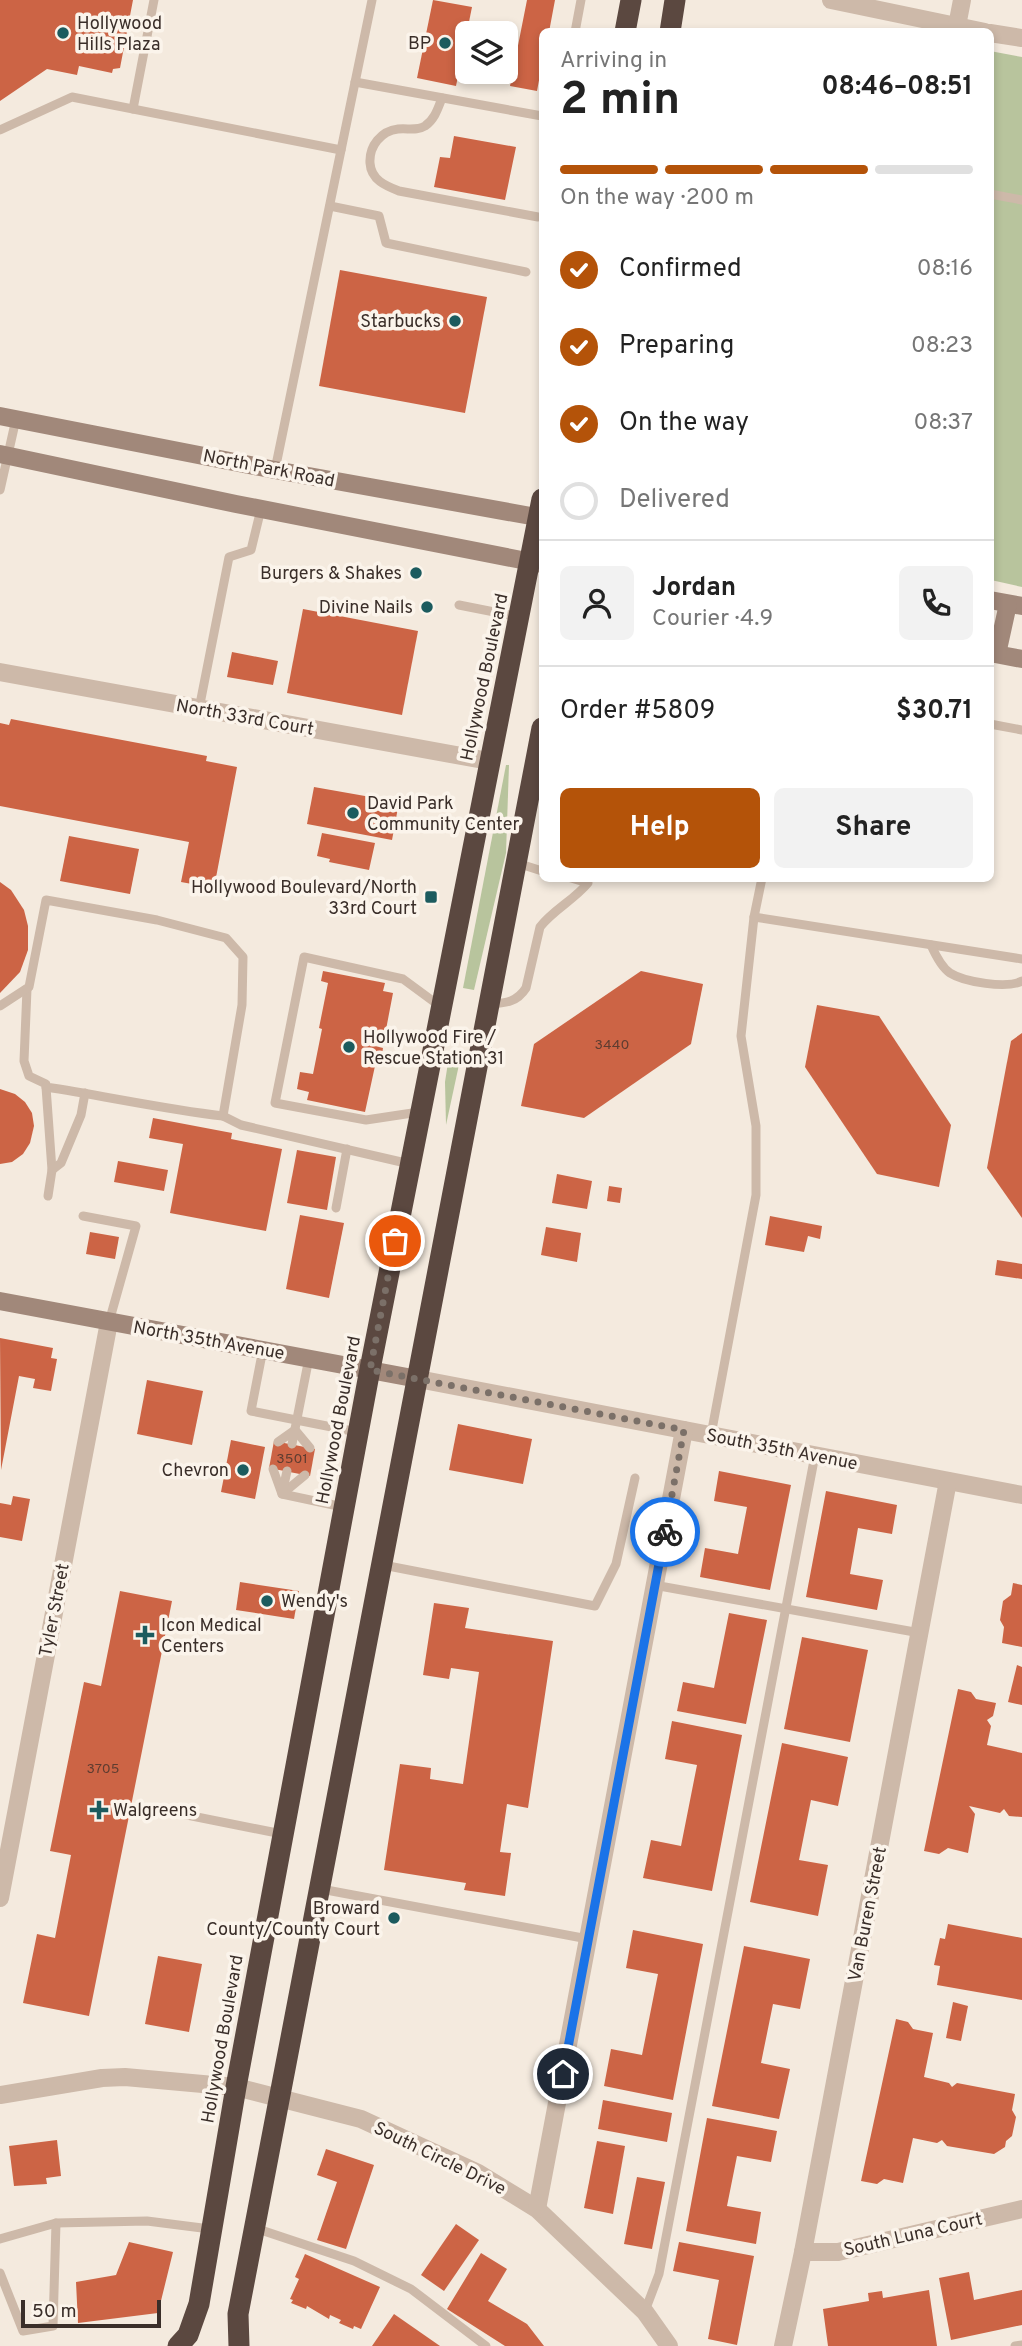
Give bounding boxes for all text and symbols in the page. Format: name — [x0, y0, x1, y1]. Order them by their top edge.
place label: Hollywood Hills Plaza — [77, 13, 162, 57]
map controls — [455, 21, 518, 84]
button: layers — [455, 21, 518, 84]
marker: Hollywood Hills Plaza — [55, 25, 71, 41]
place label: BP — [408, 33, 431, 56]
marker: BP — [437, 35, 453, 51]
text: Arriving in — [560, 47, 667, 76]
text: 08:46–08:51 — [821, 71, 973, 104]
text: 2 min — [560, 72, 680, 131]
text: On the way · 200 m — [560, 184, 754, 213]
icon: check — [560, 251, 598, 289]
text: Confirmed — [619, 253, 742, 286]
text: 08:16 — [917, 255, 973, 284]
place label: Starbucks — [360, 311, 441, 334]
marker: Starbucks — [447, 313, 463, 329]
icon: check — [560, 328, 598, 366]
text: Preparing — [619, 330, 734, 363]
text: 08:23 — [911, 332, 973, 361]
icon: check — [560, 405, 598, 443]
text: On the way — [619, 407, 749, 440]
text: 08:37 — [913, 409, 973, 438]
street label: North Park Road — [201, 445, 337, 494]
text: Delivered — [619, 484, 730, 517]
place label: Burgers & Shakes — [260, 563, 402, 586]
marker: Burgers & Shakes — [408, 565, 424, 581]
button: person — [560, 566, 634, 640]
button: phone — [899, 566, 973, 640]
text: Jordan — [652, 572, 736, 605]
street label: Hollywood Boulevard — [456, 591, 514, 763]
place label: Divine Nails — [319, 597, 413, 620]
marker: Divine Nails — [419, 599, 435, 615]
text: Courier · 4.9 — [652, 605, 773, 634]
street label: North 33rd Court — [174, 695, 315, 742]
text: Order #5809 — [560, 695, 715, 728]
text: $30.71 — [896, 695, 973, 728]
button: Help — [560, 788, 760, 868]
button: Share — [774, 788, 973, 868]
place label: David Park Community Center — [367, 793, 520, 837]
marker: David Park Community Center — [345, 805, 361, 821]
place label: Hollywood Boulevard/North 33rd Court — [191, 877, 417, 921]
marker: Hollywood Boulevard/North 33rd Court — [423, 889, 439, 905]
place label: Hollywood Fire / Rescue Station 31 — [363, 1027, 504, 1071]
house number: 3440 — [595, 1037, 629, 1054]
marker: Hollywood Fire / Rescue Station 31 — [341, 1039, 357, 1055]
pin — [365, 1211, 425, 1271]
icon: bag — [376, 1222, 414, 1260]
street label: North 35th Avenue — [131, 1317, 286, 1366]
street label: Hollywood Boulevard — [312, 1334, 367, 1506]
street label: South 35th Avenue — [704, 1425, 859, 1476]
house number: 3501 — [276, 1451, 308, 1468]
place label: Chevron — [162, 1460, 229, 1483]
marker: Chevron — [235, 1462, 251, 1478]
courier — [630, 1497, 700, 1567]
icon: bike — [646, 1513, 684, 1551]
street label: Tyler Street — [35, 1562, 76, 1659]
place label: Wendy's — [281, 1591, 348, 1614]
marker: Wendy's — [259, 1593, 275, 1609]
place label: Icon Medical Centers — [161, 1615, 262, 1659]
marker: Icon Medical Centers — [135, 1625, 155, 1645]
house number: 3705 — [87, 1761, 119, 1778]
place label: Walgreens — [113, 1800, 197, 1823]
marker: Walgreens — [91, 1802, 107, 1818]
street label: Van Buren Street — [844, 1845, 893, 1984]
place label: Broward County/County Court — [206, 1898, 380, 1942]
marker: Broward County/County Court — [386, 1910, 402, 1926]
street label: Hollywood Boulevard — [197, 1953, 250, 2125]
pin — [533, 2044, 593, 2104]
icon: home — [544, 2055, 582, 2093]
street label: South Circle Drive — [369, 2117, 509, 2201]
street label: South Luna Court — [842, 2208, 985, 2263]
scale bar — [21, 2297, 161, 2329]
text: 50 m — [32, 2300, 77, 2324]

